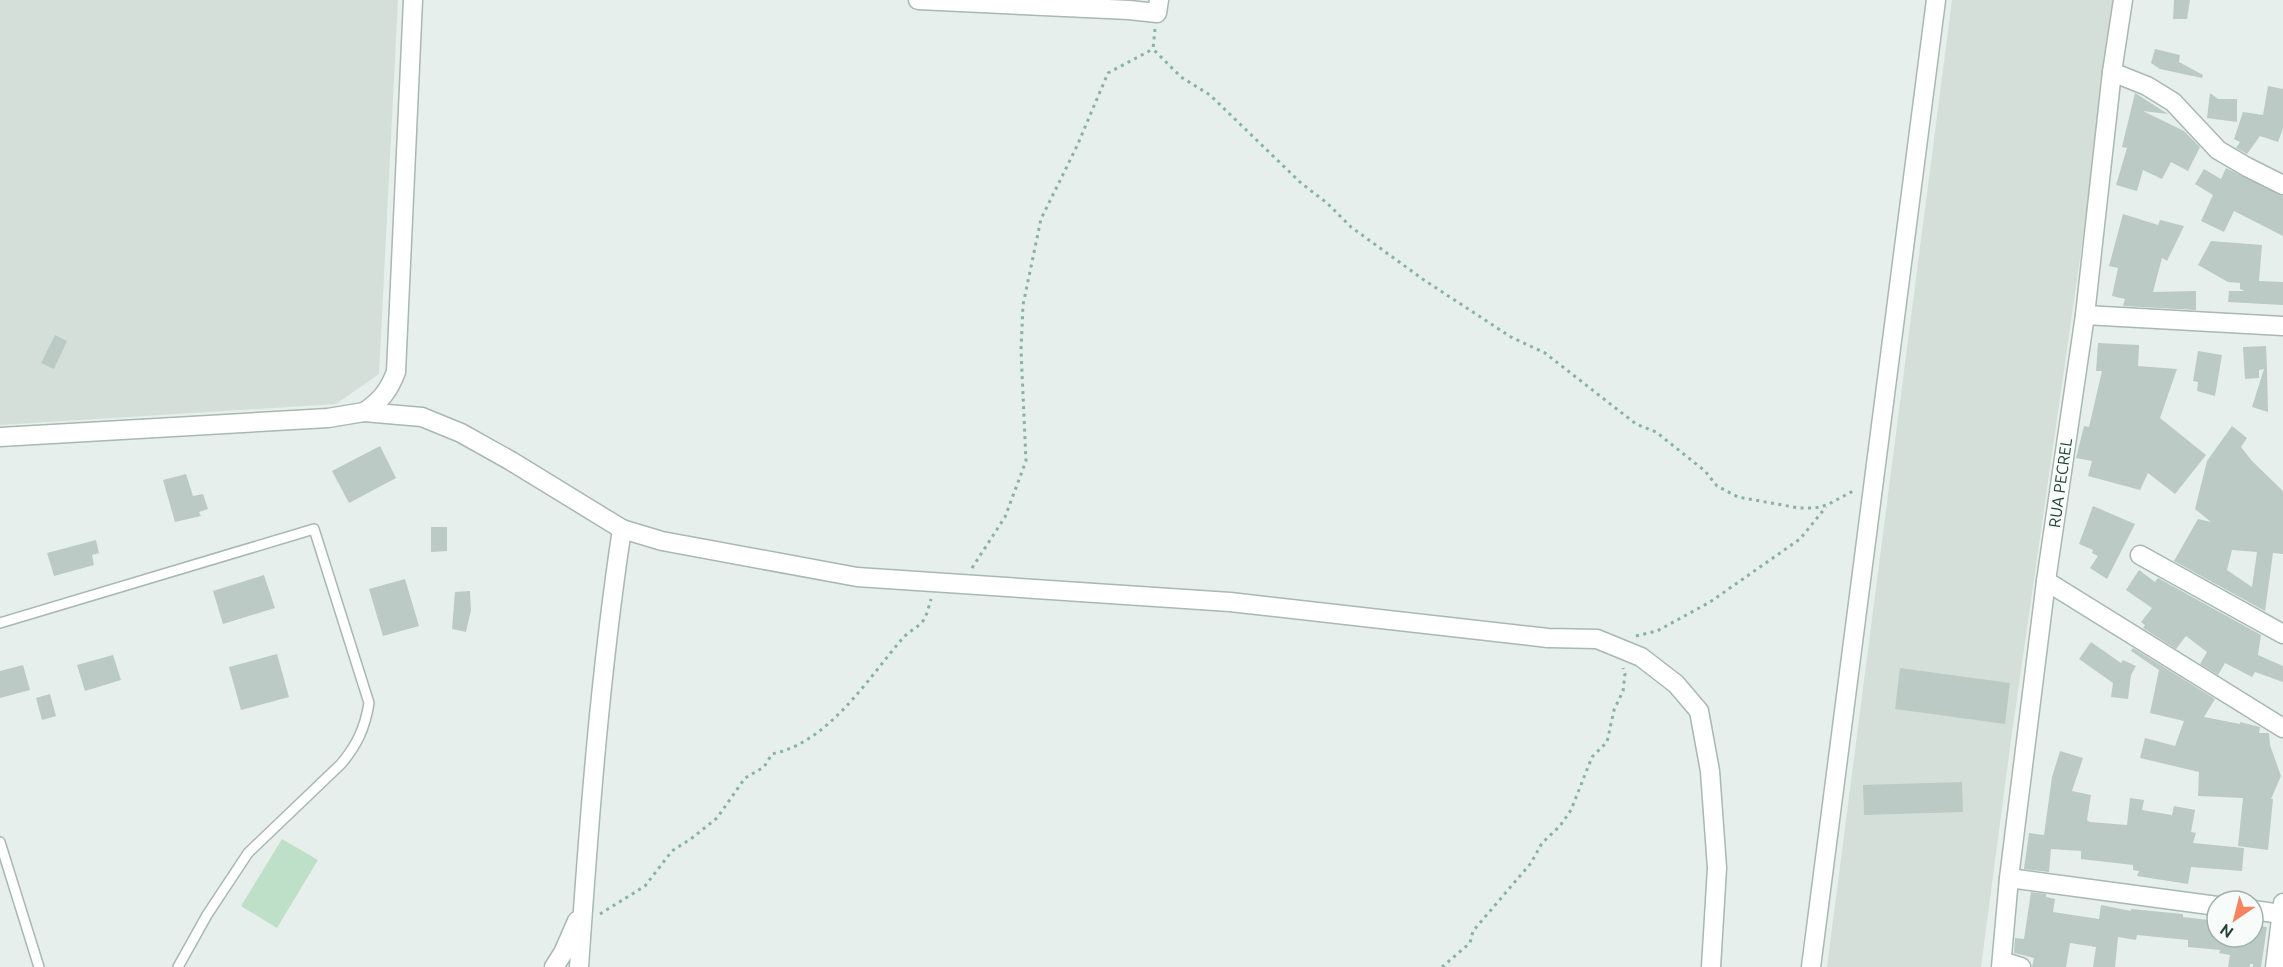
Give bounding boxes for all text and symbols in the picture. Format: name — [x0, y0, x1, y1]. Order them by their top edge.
street label: RUA PECREL — [2045, 437, 2075, 529]
north arrow — [2205, 889, 2265, 949]
text: N — [2216, 920, 2236, 942]

